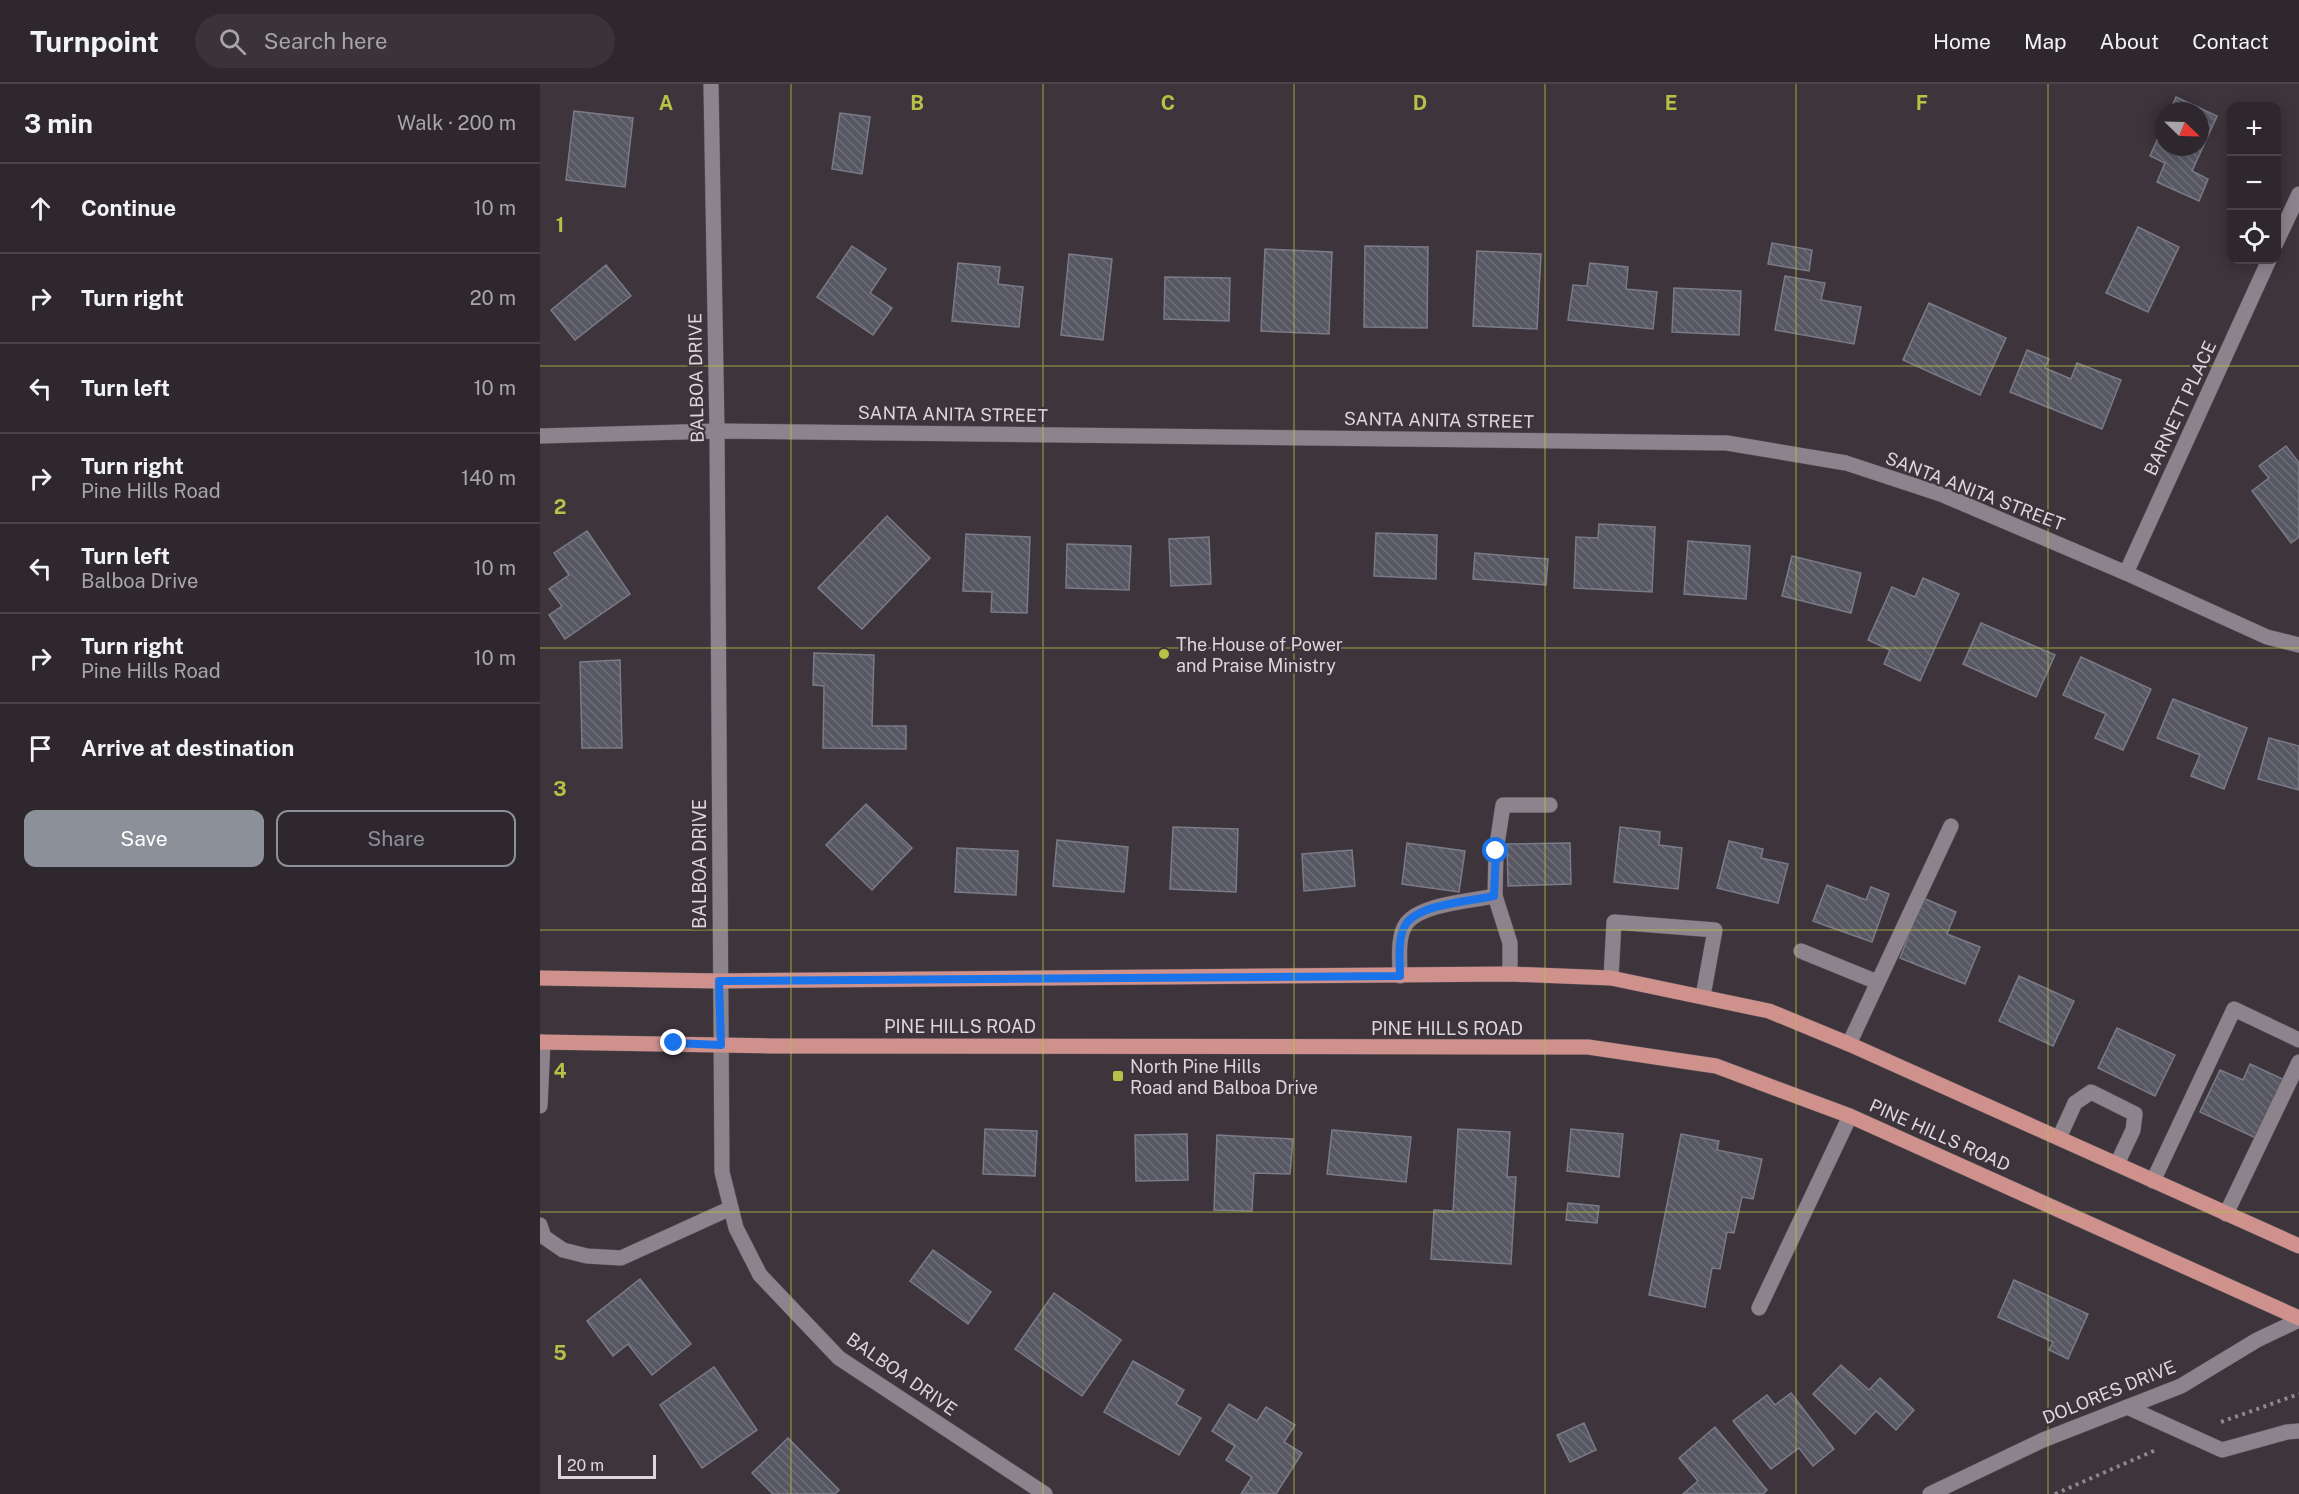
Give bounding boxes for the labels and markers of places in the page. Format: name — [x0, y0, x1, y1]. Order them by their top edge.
place label: The House of Power and Praise Ministry — [1176, 634, 1343, 676]
marker: The House of Power and Praise Ministry — [1157, 647, 1171, 661]
place label: North Pine Hills Road and Balboa Drive — [1130, 1056, 1318, 1098]
marker: North Pine Hills Road and Balboa Drive — [1111, 1069, 1125, 1083]

